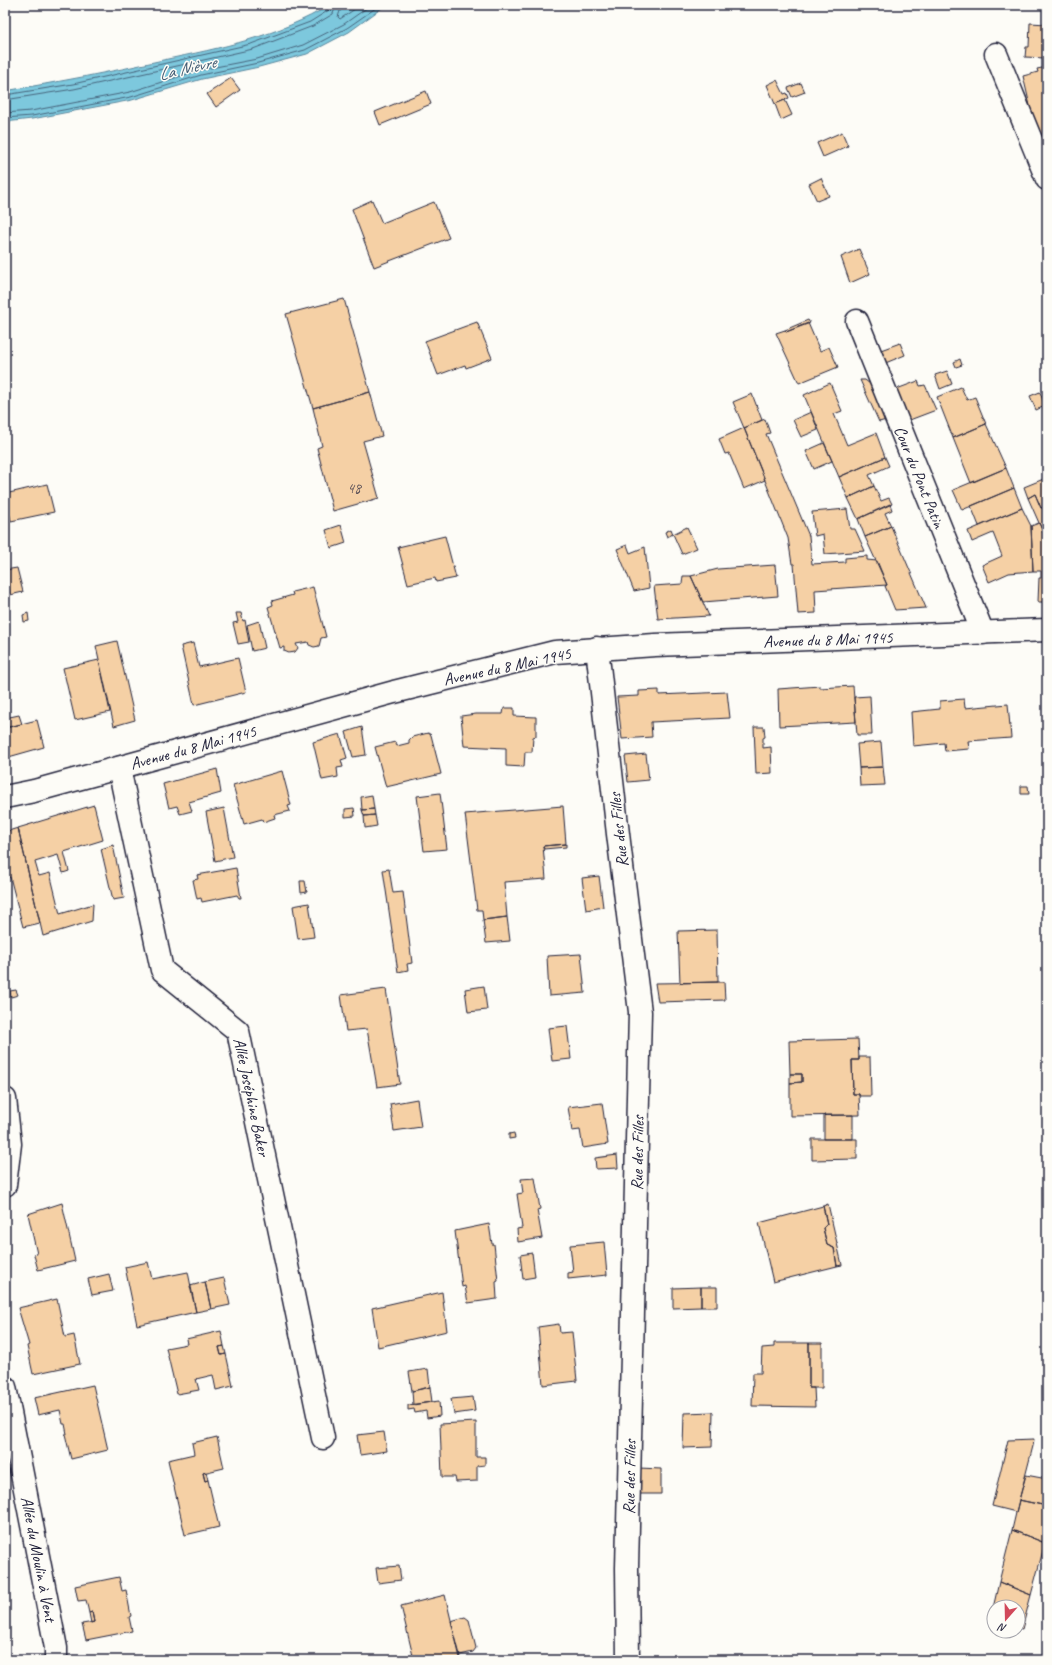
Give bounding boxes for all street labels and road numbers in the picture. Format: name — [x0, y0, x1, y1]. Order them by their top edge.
street label: Cour du Pont Patin — [889, 423, 950, 533]
street label: Avenue du 8 Mai 1945 — [763, 627, 894, 652]
street label: Avenue du 8 Mai 1945 — [442, 642, 574, 690]
street label: Avenue du 8 Mai 1945 — [128, 720, 260, 774]
street label: Rue des Filles — [604, 790, 633, 868]
street label: Allée Joséphine Baker — [229, 1036, 275, 1160]
street label: Rue des Filles — [626, 1114, 649, 1191]
street label: Rue des Filles — [618, 1438, 641, 1515]
street label: Allée du Moulin à Vent — [16, 1495, 61, 1626]

